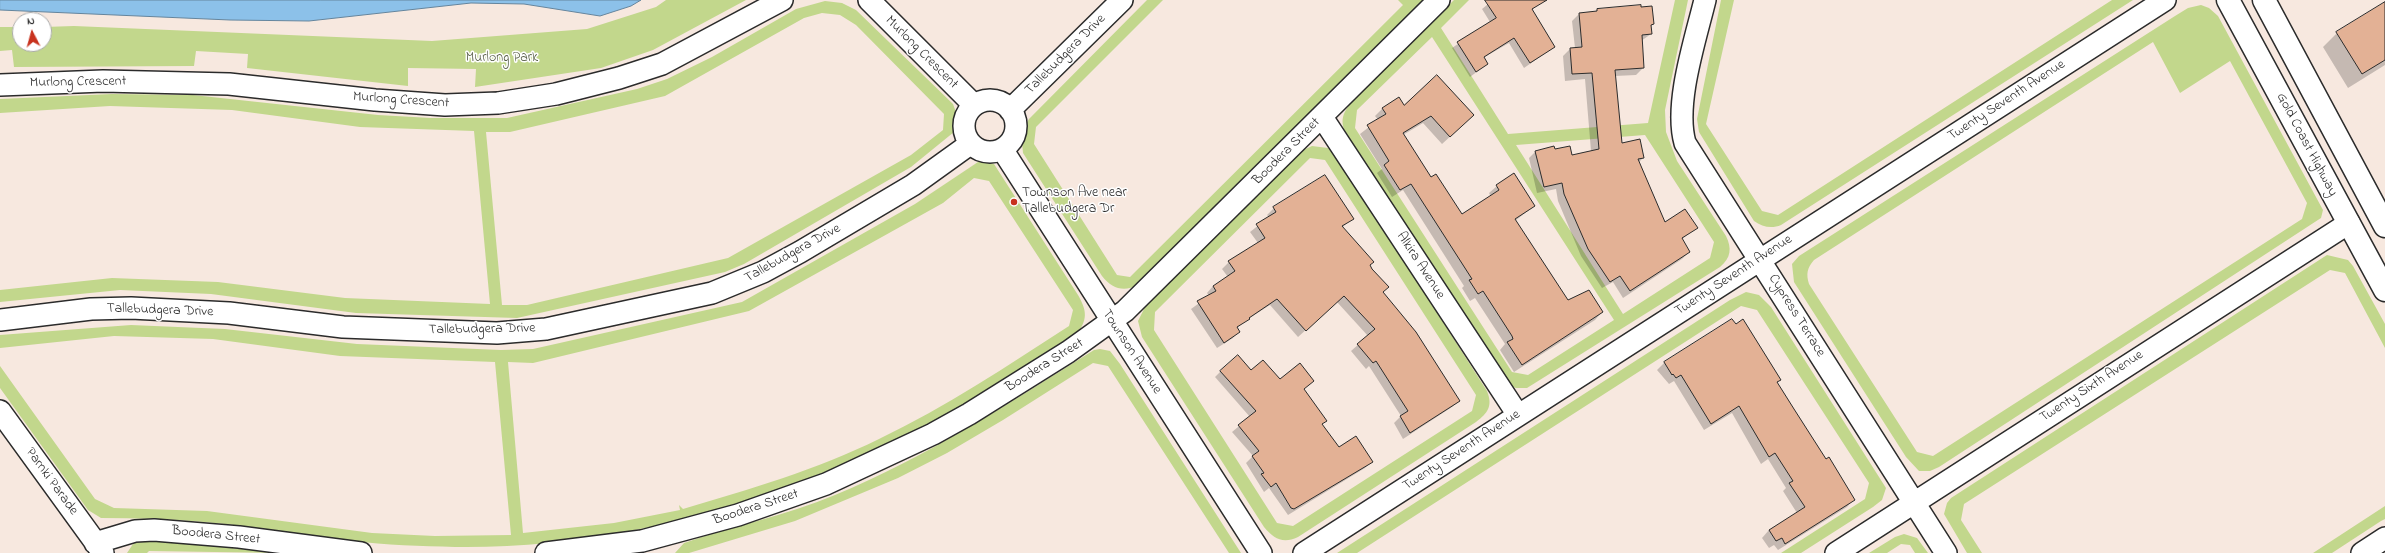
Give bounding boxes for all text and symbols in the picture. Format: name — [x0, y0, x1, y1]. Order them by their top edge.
street label: Tallebudgera Drive — [1022, 11, 1110, 99]
north arrow — [12, 12, 52, 52]
text: N — [26, 13, 35, 29]
street label: Murlong Crescent — [881, 13, 961, 93]
park label: Murlong Park — [466, 51, 538, 67]
street label: Twenty Seventh Avenue — [1945, 57, 2069, 145]
street label: Murlong Crescent — [30, 74, 126, 92]
street label: Murlong Crescent — [352, 89, 450, 113]
street label: Gold Coast Highway — [2272, 90, 2340, 200]
street label: Boodera Street — [1250, 115, 1324, 189]
place label: Townson Ave near Tallebudgera Dr — [1022, 186, 1127, 218]
marker: Townson Ave near Tallebudgera Dr — [1009, 197, 1019, 207]
street label: Tallebudgera Drive — [742, 221, 844, 287]
street label: Alkira Avenue — [1392, 229, 1448, 303]
street label: Twenty Seventh Avenue — [1672, 232, 1796, 320]
street label: Cypress Terrace — [1764, 271, 1828, 361]
street label: Tallebudgera Drive — [106, 301, 214, 321]
street label: Townson Avenue — [1097, 307, 1165, 397]
street label: Tallebudgera Drive — [428, 321, 536, 339]
street label: Boodera Street — [1003, 335, 1087, 397]
street label: Twenty Sixth Avenue — [2037, 347, 2147, 427]
street label: Twenty Seventh Avenue — [1400, 407, 1524, 495]
street label: Parnki Parade — [21, 445, 81, 519]
street label: Boodera Street — [711, 486, 801, 530]
street label: Boodera Street — [171, 523, 261, 549]

